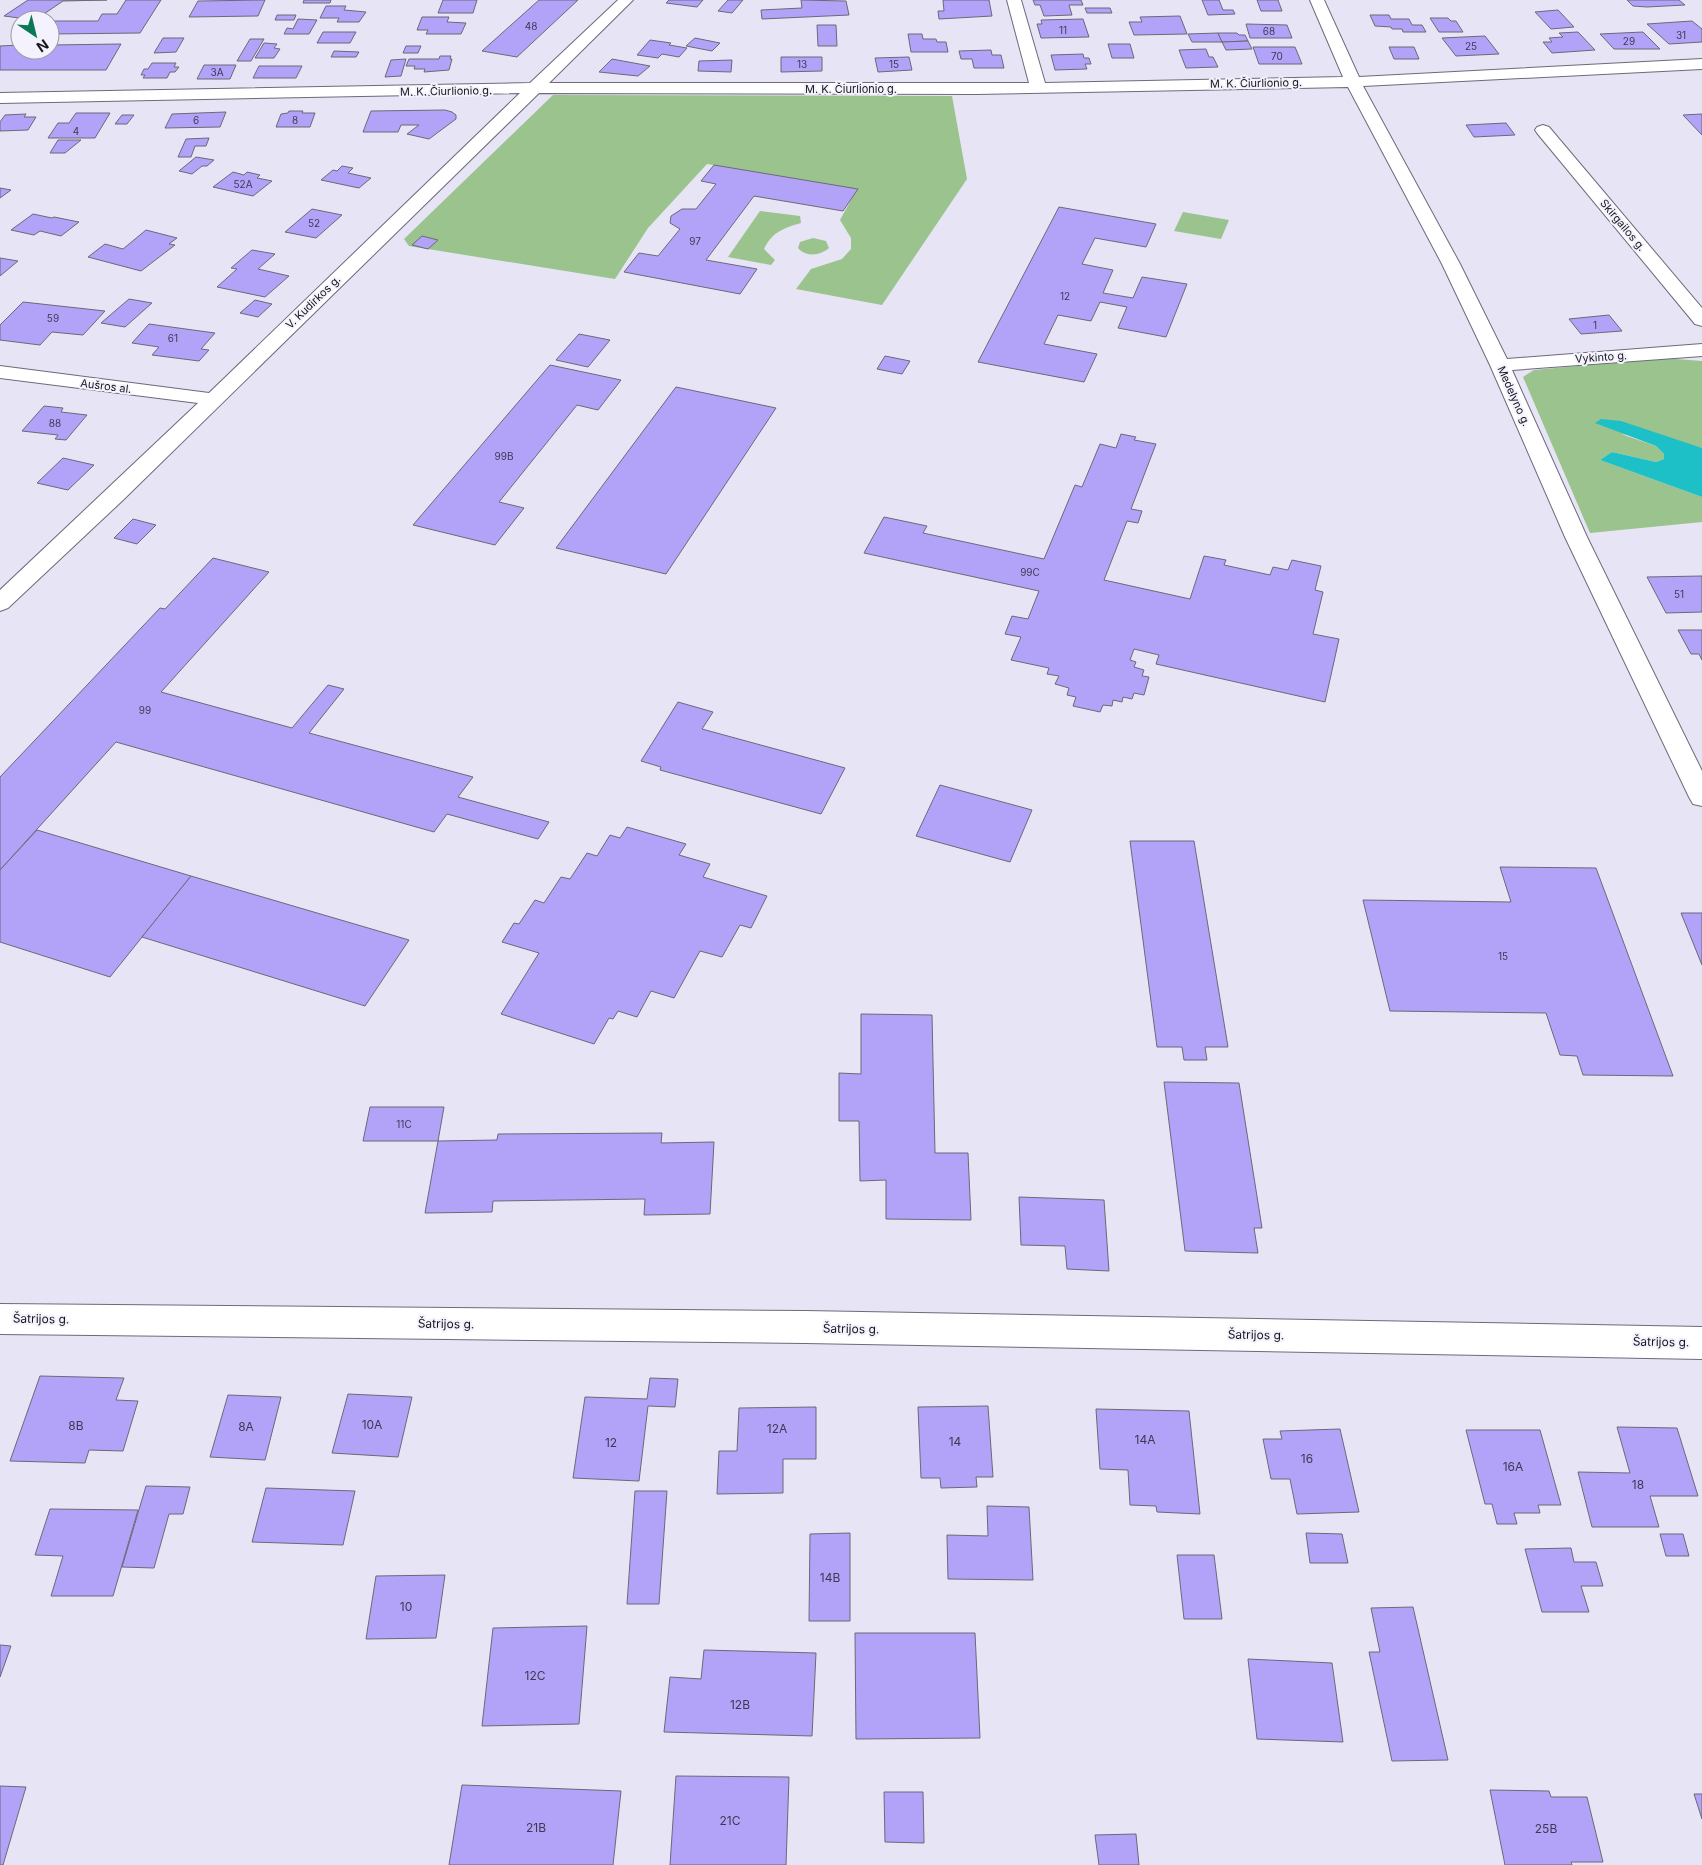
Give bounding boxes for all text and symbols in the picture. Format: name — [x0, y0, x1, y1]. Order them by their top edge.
north arrow — [10, 10, 60, 60]
house number: 48 — [525, 20, 537, 32]
house number: 11 — [1059, 24, 1067, 36]
house number: 68 — [1263, 25, 1275, 37]
house number: 31 — [1676, 29, 1686, 41]
house number: 29 — [1623, 35, 1635, 47]
text: N — [33, 36, 52, 56]
house number: 25 — [1465, 40, 1477, 52]
house number: 70 — [1271, 50, 1283, 62]
house number: 13 — [797, 58, 807, 70]
house number: 15 — [889, 58, 899, 70]
house number: 3A — [210, 66, 224, 78]
street label: M. K. Čiurlionio g. — [1210, 75, 1302, 91]
street label: M. K. Čiurlionio g. — [805, 82, 897, 96]
street label: M. K. Čiurlionio g. — [400, 83, 492, 99]
house number: 6 — [193, 114, 199, 126]
house number: 8 — [292, 114, 298, 126]
house number: 4 — [73, 125, 79, 137]
house number: 52A — [233, 178, 253, 190]
street label: Skirgailos g. — [1597, 196, 1649, 254]
house number: 52 — [308, 217, 320, 229]
house number: 97 — [689, 235, 701, 247]
street label: V. Kudirkos g. — [283, 272, 343, 332]
house number: 12 — [1060, 290, 1070, 302]
house number: 59 — [47, 312, 59, 324]
house number: 1 — [1593, 319, 1597, 331]
house number: 61 — [168, 332, 178, 344]
street label: Vykinto g. — [1575, 348, 1627, 366]
street label: Medelyno g. — [1494, 364, 1534, 428]
street label: Aušros al. — [80, 376, 132, 396]
house number: 88 — [49, 417, 61, 429]
house number: 99B — [495, 450, 513, 462]
house number: 99C — [1020, 566, 1040, 578]
house number: 51 — [1674, 588, 1684, 600]
house number: 99 — [139, 704, 151, 716]
house number: 15 — [1498, 950, 1508, 962]
house number: 11C — [396, 1118, 412, 1130]
street label: Šatrijos g. — [13, 1311, 69, 1326]
street label: Šatrijos g. — [418, 1316, 474, 1331]
street label: Šatrijos g. — [823, 1321, 879, 1336]
street label: Šatrijos g. — [1228, 1327, 1284, 1342]
street label: Šatrijos g. — [1633, 1334, 1689, 1349]
house number: 10A — [362, 1417, 382, 1432]
house number: 8B — [68, 1418, 84, 1433]
house number: 8A — [238, 1419, 254, 1434]
house number: 12A — [767, 1421, 787, 1436]
house number: 14A — [1135, 1432, 1155, 1447]
house number: 14 — [949, 1434, 962, 1449]
house number: 12 — [605, 1435, 617, 1450]
house number: 16 — [1301, 1451, 1313, 1466]
house number: 16A — [1503, 1459, 1523, 1474]
house number: 18 — [1632, 1477, 1644, 1492]
house number: 14B — [820, 1570, 840, 1585]
house number: 10 — [400, 1599, 412, 1614]
house number: 12C — [525, 1668, 546, 1683]
house number: 12B — [730, 1697, 750, 1712]
house number: 21C — [720, 1813, 741, 1828]
house number: 21B — [526, 1820, 546, 1835]
house number: 25B — [1535, 1821, 1557, 1836]

